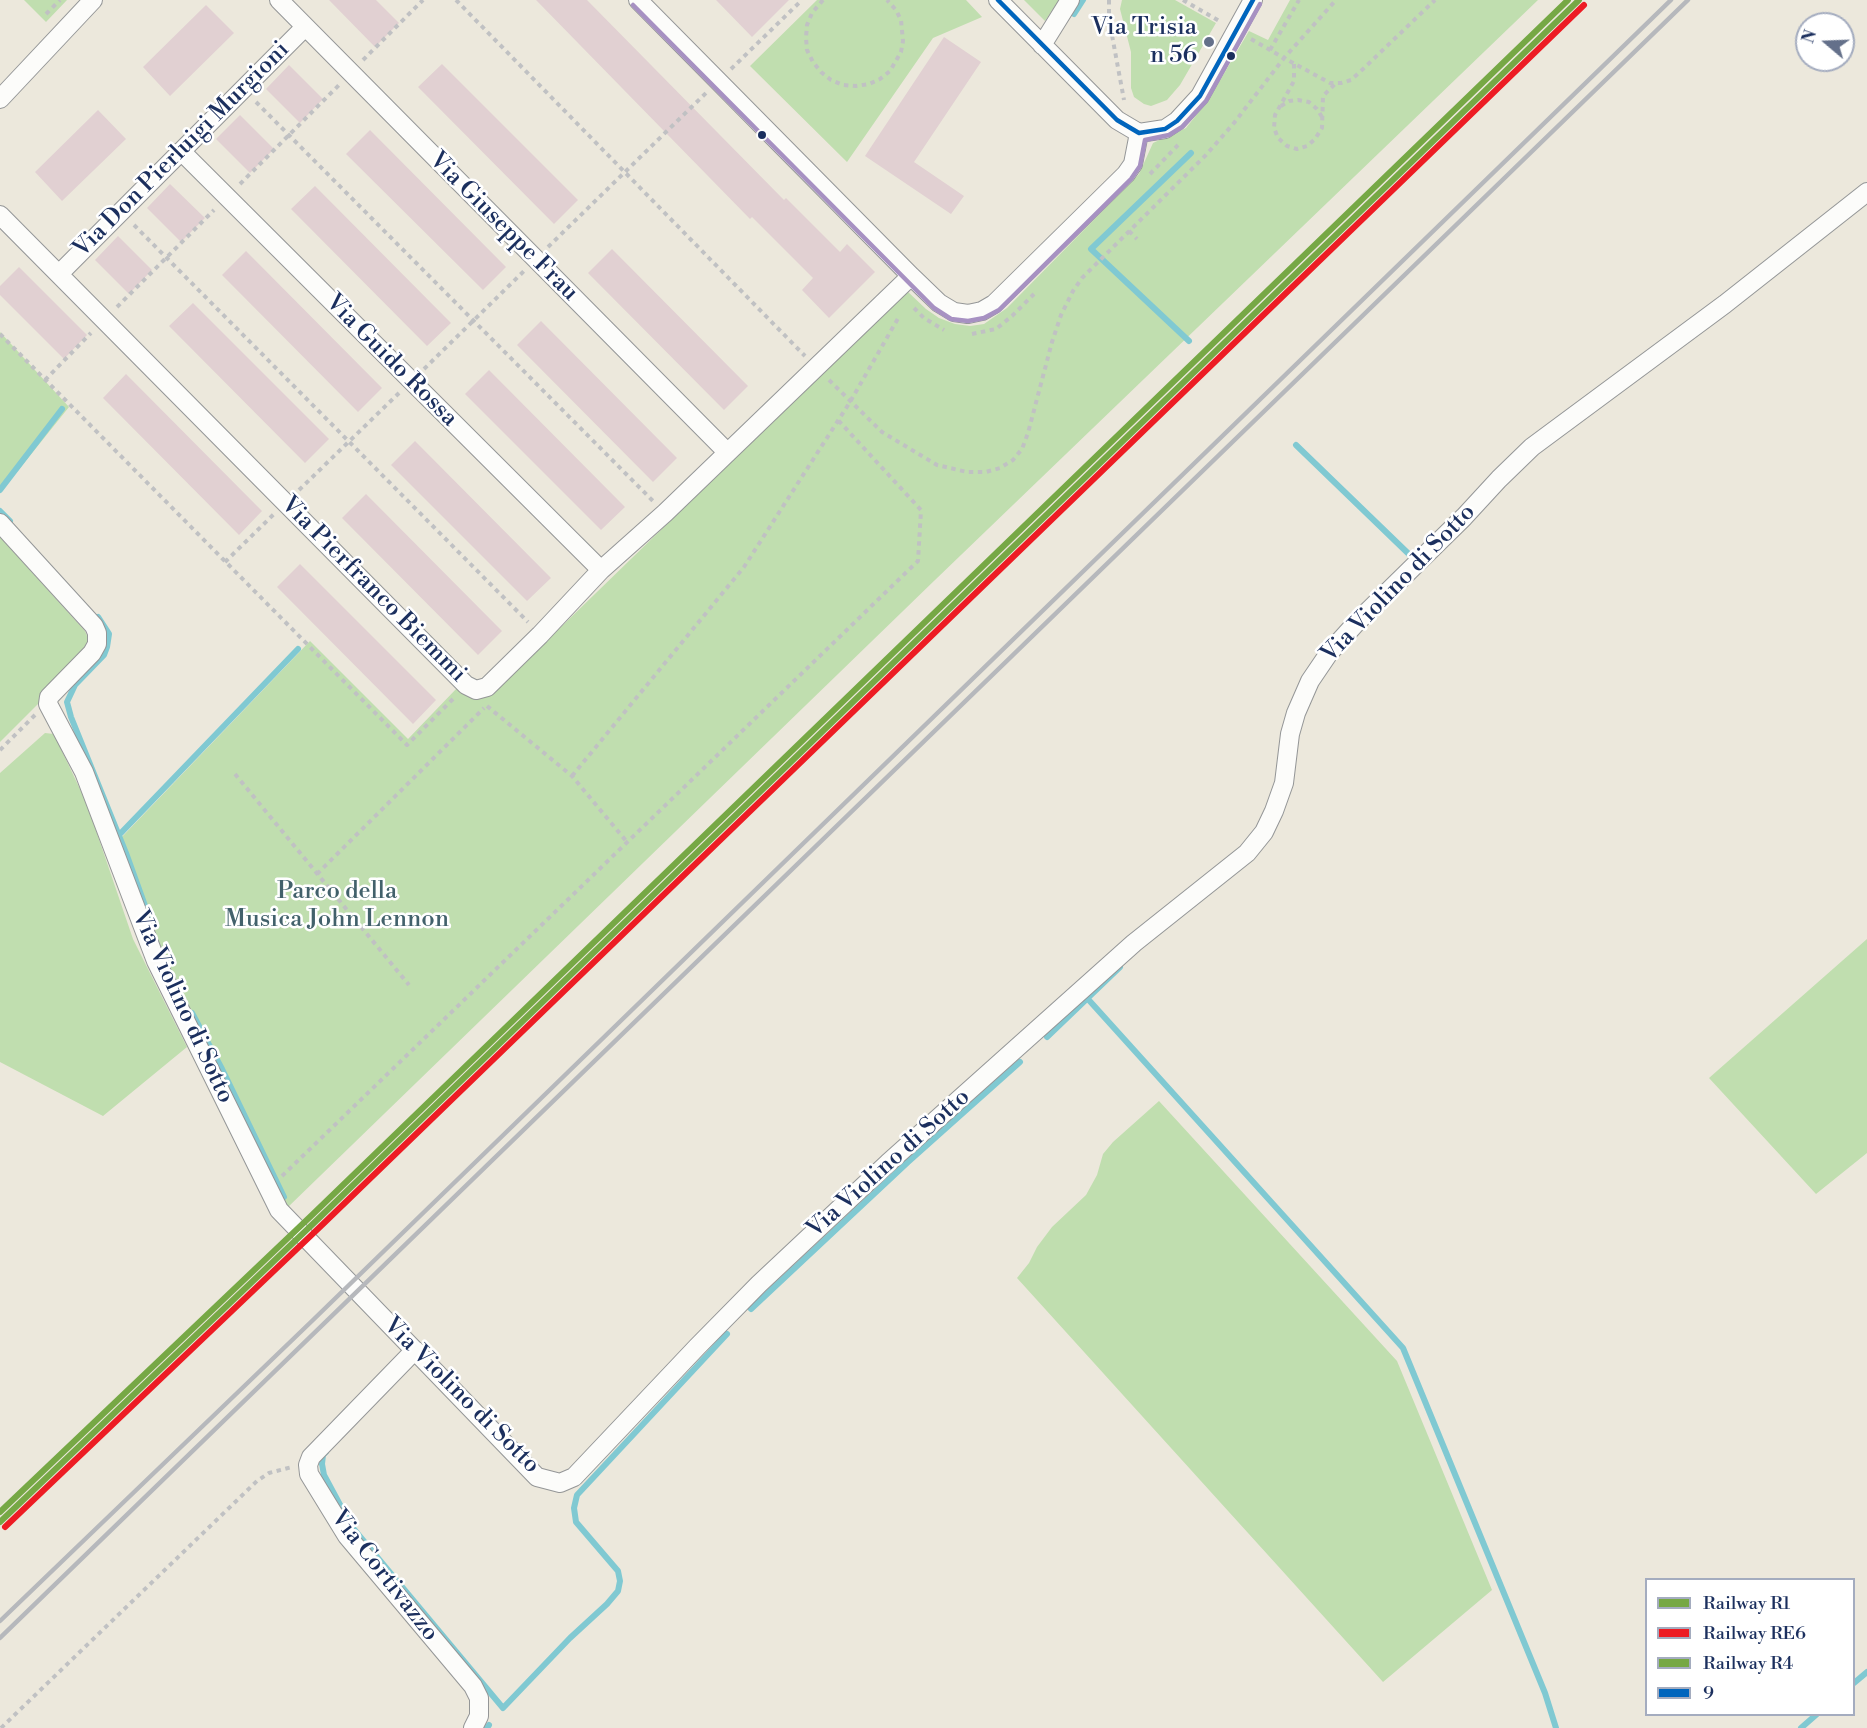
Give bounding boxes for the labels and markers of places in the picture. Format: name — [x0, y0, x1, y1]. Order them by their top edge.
place label: Via Trisia n 56 — [1091, 14, 1197, 70]
marker: Via Trisia n 56 — [1202, 35, 1216, 49]
unlabelled marker — [1225, 50, 1237, 62]
unlabelled marker — [756, 129, 768, 141]

